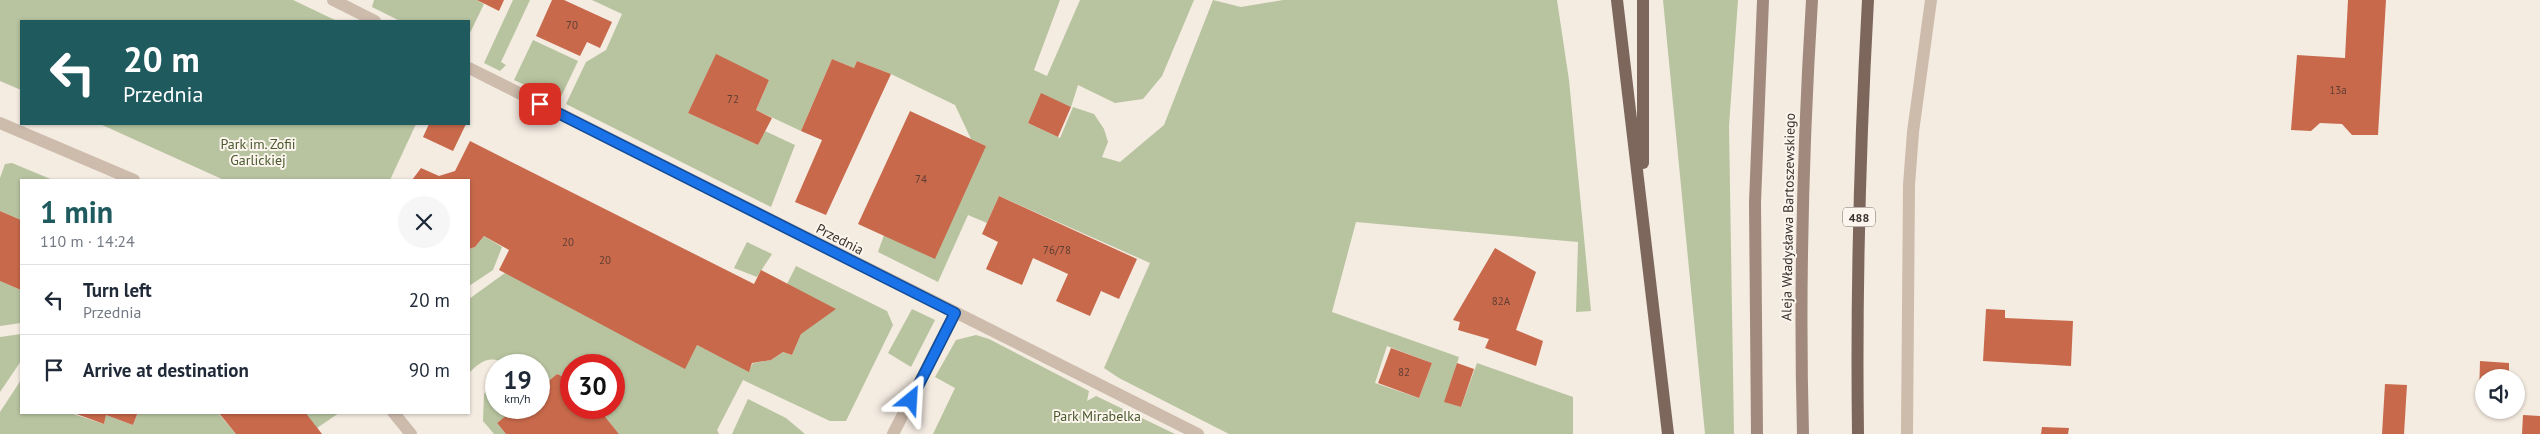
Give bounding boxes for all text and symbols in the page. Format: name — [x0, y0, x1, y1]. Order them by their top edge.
house number: 70 — [566, 18, 578, 32]
text: 20 m — [123, 36, 200, 82]
icon: left — [40, 40, 105, 105]
text: Przednia — [123, 80, 203, 108]
pin — [519, 83, 561, 125]
house number: 13a — [2329, 83, 2347, 97]
icon: arrive — [526, 90, 554, 118]
house number: 72 — [727, 92, 739, 106]
street label: Aleja Władysława Bartoszewskiego — [1777, 113, 1799, 321]
park label: Park im. Zofii Garlickiej — [220, 135, 296, 169]
house number: 74 — [915, 172, 927, 186]
text: 1 min — [40, 192, 113, 231]
button: close — [398, 196, 450, 248]
road number: 488 — [1843, 208, 1875, 226]
street label: Przednia — [813, 219, 867, 259]
text: 110 m · 14:24 — [40, 231, 135, 251]
house number: 20 — [562, 235, 574, 249]
house number: 76/78 — [1043, 243, 1071, 257]
house number: 20 — [599, 253, 611, 267]
text: Turn left — [83, 278, 152, 302]
icon: left — [40, 286, 68, 314]
text: 20 m — [409, 288, 450, 312]
house number: 82A — [1492, 294, 1511, 308]
text: Przednia — [83, 302, 141, 322]
speed limit sign: 30 — [560, 354, 625, 419]
icon: arrive — [40, 356, 68, 384]
text: Arrive at destination — [83, 358, 249, 382]
text: 90 m — [409, 358, 450, 382]
text: 19 — [503, 364, 532, 396]
house number: 82 — [1398, 365, 1410, 379]
map controls — [2475, 369, 2525, 419]
button: sound — [2475, 369, 2525, 419]
position arrow — [884, 373, 936, 425]
text: km/h — [504, 391, 531, 406]
park label: Park Mirabelka — [1053, 407, 1141, 425]

